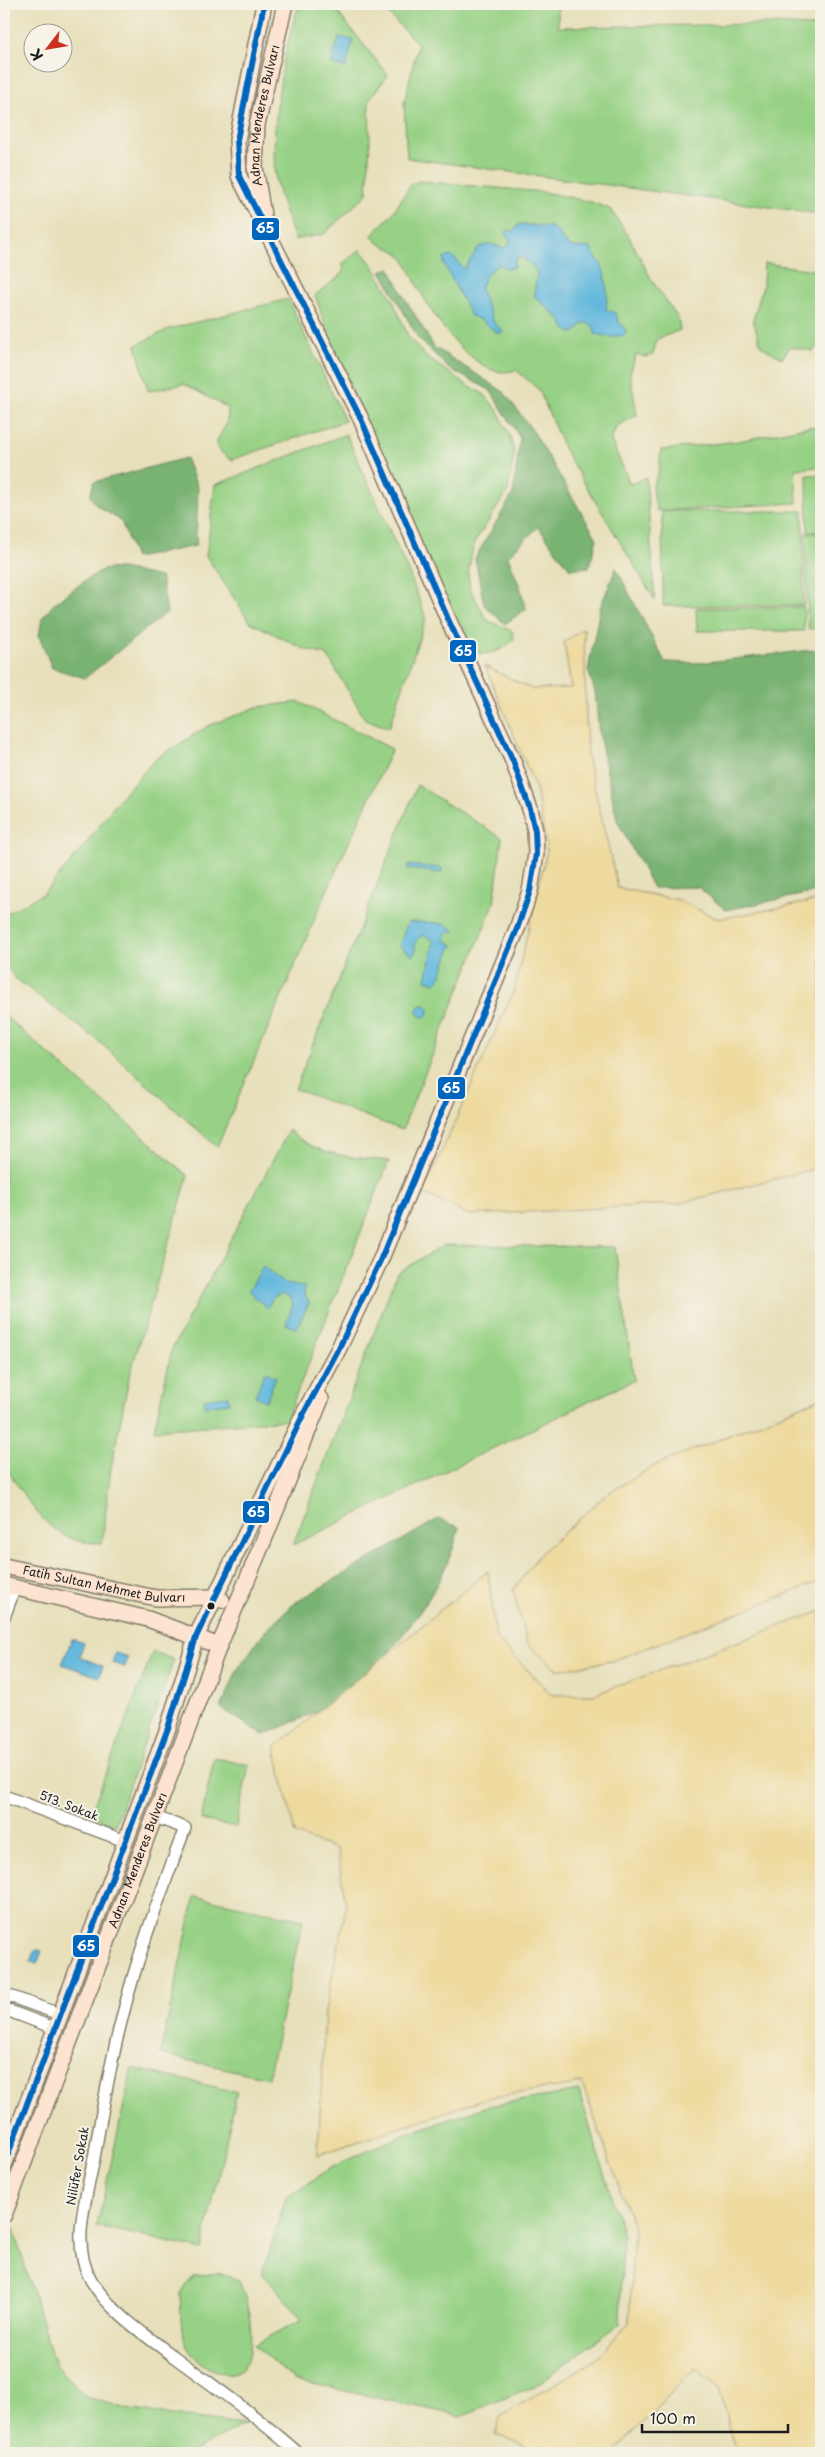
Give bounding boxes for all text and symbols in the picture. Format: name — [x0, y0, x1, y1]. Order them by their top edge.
north arrow — [22, 22, 72, 72]
street label: Adnan Menderes Bulvarı — [245, 43, 283, 188]
text: K — [25, 45, 48, 65]
line badge: 65 — [251, 217, 280, 241]
text: 65 — [256, 217, 274, 238]
line badge: 65 — [449, 639, 477, 663]
text: 65 — [454, 640, 472, 661]
line badge: 65 — [437, 1076, 466, 1100]
text: 65 — [442, 1077, 460, 1098]
line badge: 65 — [242, 1500, 270, 1524]
text: 65 — [247, 1501, 265, 1522]
street label: Fatih Sultan Mehmet Bulvarı — [21, 1560, 185, 1606]
unlabelled marker — [206, 1601, 216, 1611]
street label: 513. Sokak — [37, 1785, 102, 1825]
street label: Adnan Menderes Bulvarı — [103, 1790, 171, 1931]
line badge: 65 — [72, 1934, 100, 1958]
text: 65 — [77, 1935, 95, 1956]
street label: Nilüfer Sokak — [61, 2125, 93, 2207]
scale bar — [642, 2402, 789, 2434]
text: 100 m — [650, 2406, 696, 2429]

